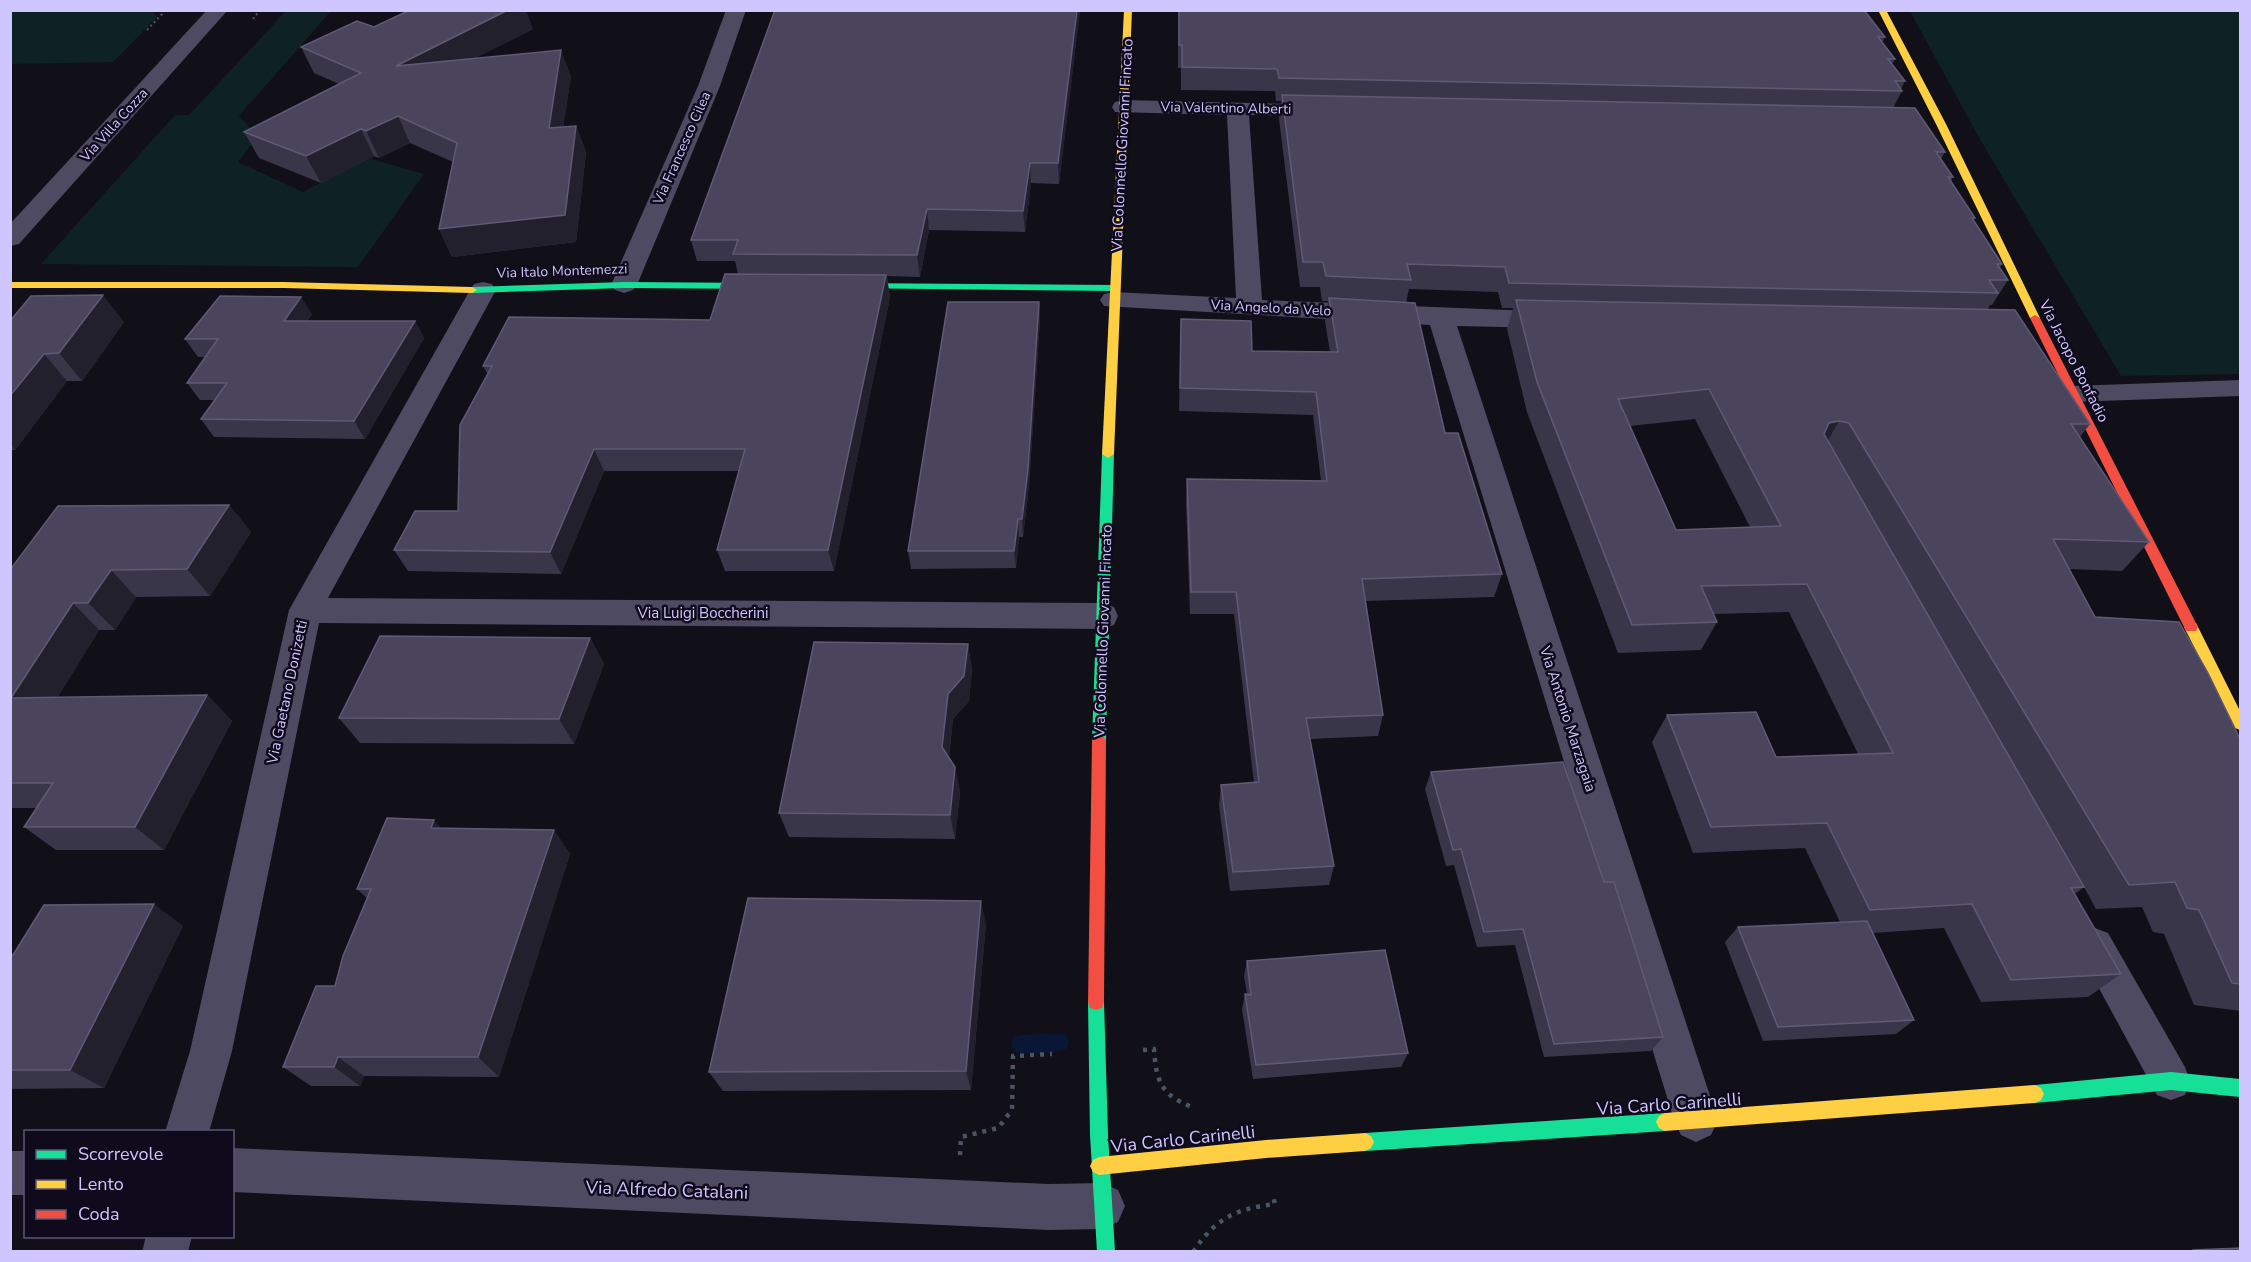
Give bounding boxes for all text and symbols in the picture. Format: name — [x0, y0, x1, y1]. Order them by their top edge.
street label: Via Colonnello Giovanni Fincato — [1106, 38, 1138, 253]
street label: Via Villa Cozza — [75, 84, 152, 167]
street label: Via Francesco Cilea — [648, 89, 715, 208]
street label: Via Valentino Alberti — [1160, 97, 1291, 119]
street label: Via Italo Montemezzi — [495, 259, 628, 283]
street label: Via Angelo da Velo — [1209, 295, 1332, 321]
street label: Via Jacopo Bonfadio — [2034, 295, 2114, 426]
street label: Via Colonnello Giovanni Fincato — [1089, 524, 1117, 739]
street label: Via Luigi Boccherini — [636, 603, 769, 623]
street label: Via Gaetano Donizetti — [262, 618, 312, 767]
street label: Via Antonio Marzagaia — [1535, 643, 1601, 794]
street label: Via Carlo Carinelli — [1595, 1087, 1742, 1121]
street label: Via Carlo Carinelli — [1109, 1119, 1256, 1159]
legend — [24, 1130, 234, 1238]
text: Scorrevole — [78, 1142, 163, 1166]
text: Lento — [78, 1172, 124, 1196]
street label: Via Alfredo Catalani — [584, 1175, 749, 1205]
text: Coda — [78, 1202, 120, 1226]

